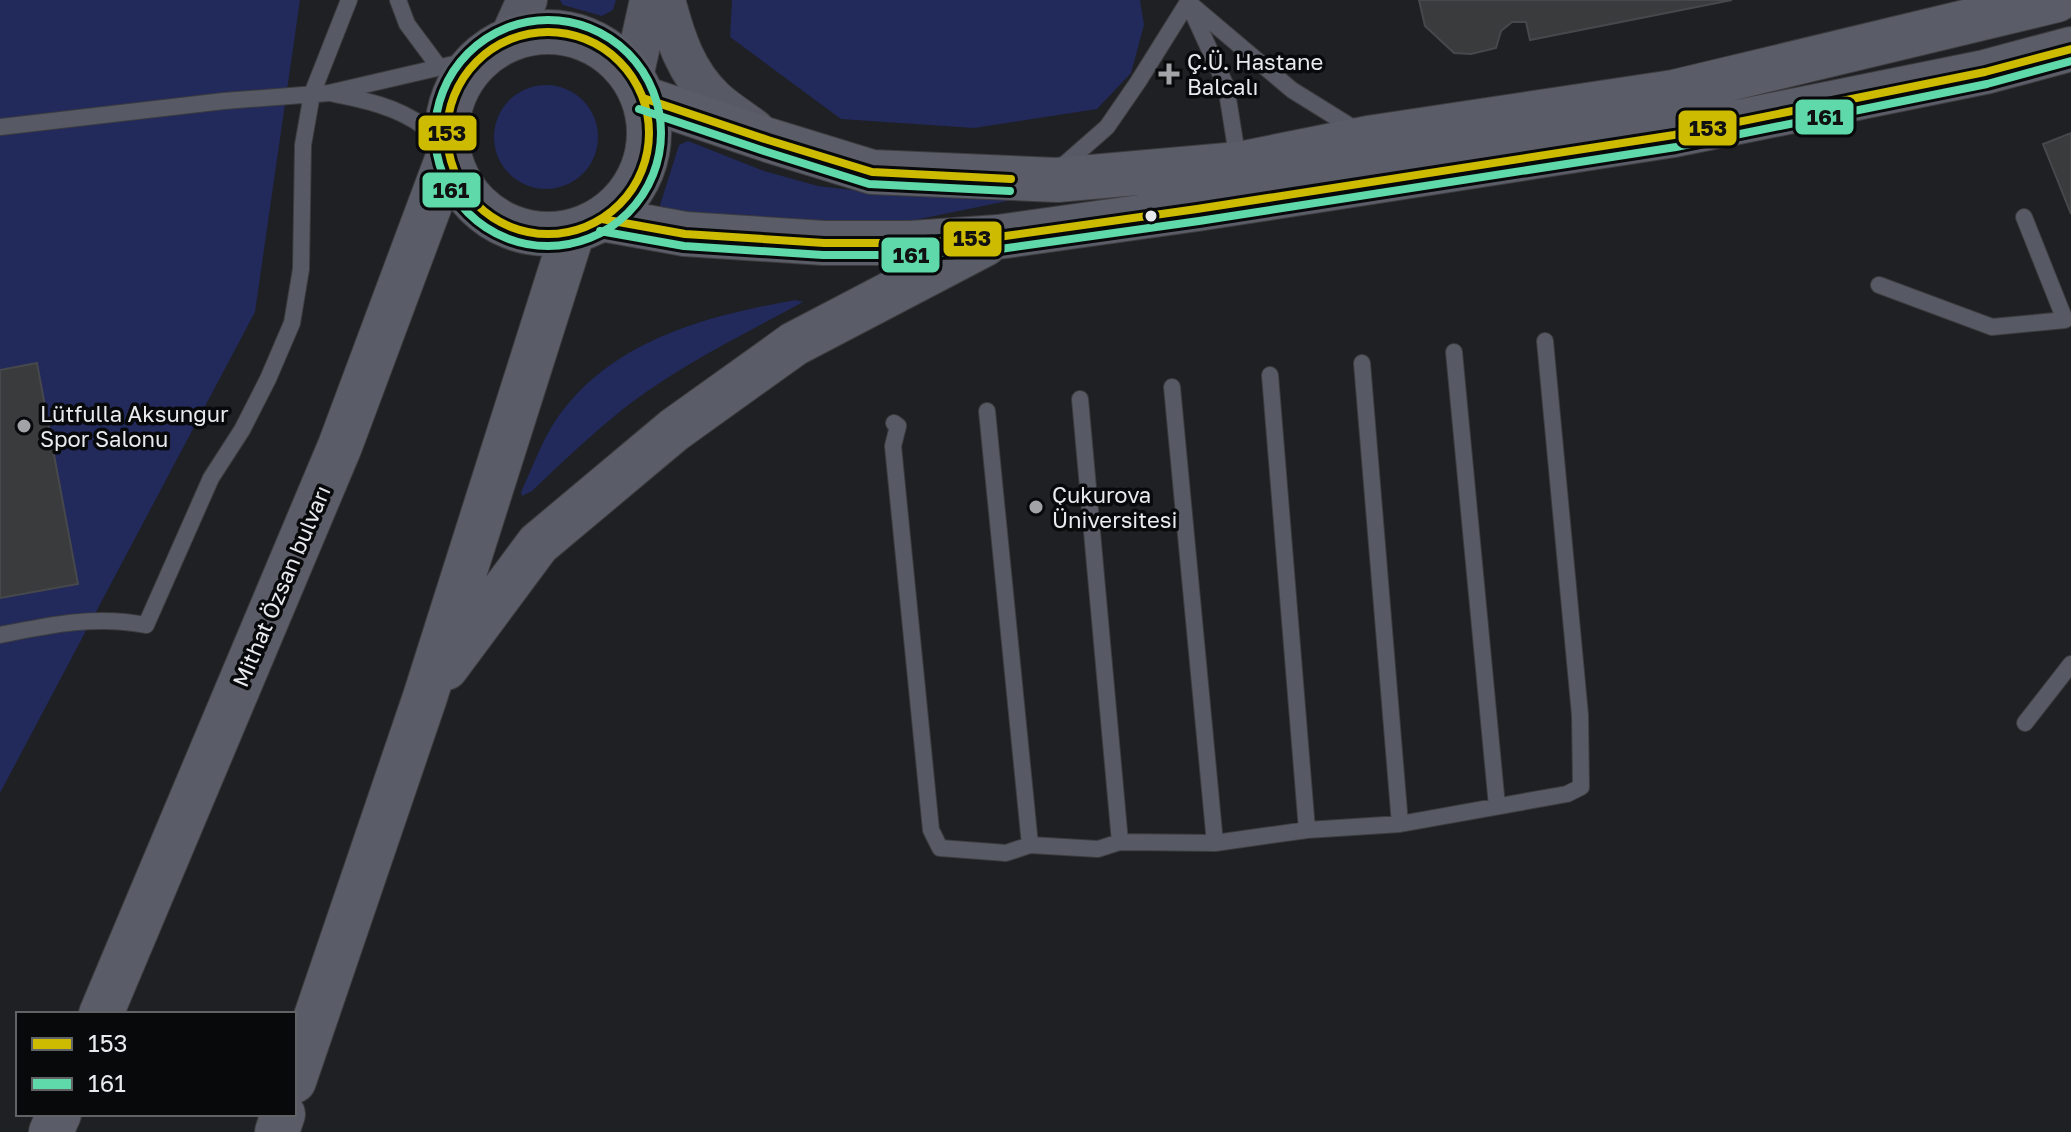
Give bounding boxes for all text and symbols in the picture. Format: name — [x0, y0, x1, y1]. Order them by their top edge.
place label: Ç.Ü. Hastane Balcalı — [1187, 48, 1323, 100]
marker: Ç.Ü. Hastane Balcalı — [1158, 63, 1180, 85]
line badge: 161 — [1794, 98, 1855, 136]
text: 161 — [1807, 103, 1843, 130]
line badge: 153 — [1677, 109, 1738, 147]
line badge: 153 — [417, 114, 478, 152]
text: 153 — [1689, 114, 1727, 141]
text: 153 — [428, 119, 466, 146]
line badge: 161 — [421, 171, 482, 209]
text: 161 — [433, 176, 469, 203]
unlabelled marker — [1143, 208, 1159, 224]
line badge: 153 — [942, 220, 1003, 258]
text: 153 — [953, 224, 991, 251]
line badge: 161 — [880, 236, 941, 274]
text: 161 — [893, 241, 929, 268]
place label: Lütfulla Aksungur Spor Salonu — [40, 400, 229, 452]
marker: Lütfulla Aksungur Spor Salonu — [15, 417, 33, 435]
street label: Mithat Özsan bulvarı — [226, 481, 336, 691]
place label: Çukurova Üniversitesi — [1052, 481, 1177, 533]
marker: Çukurova Üniversitesi — [1027, 498, 1045, 516]
legend — [16, 1012, 296, 1116]
text: 153 — [88, 1028, 128, 1057]
text: 161 — [88, 1068, 126, 1097]

